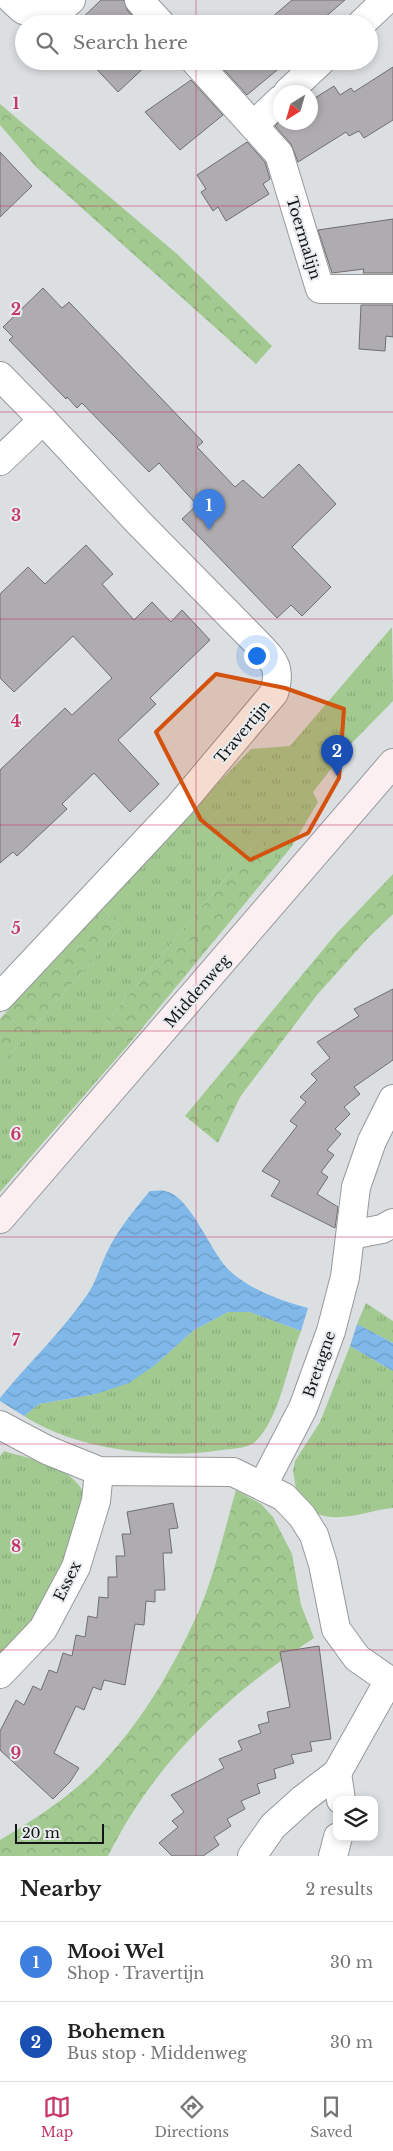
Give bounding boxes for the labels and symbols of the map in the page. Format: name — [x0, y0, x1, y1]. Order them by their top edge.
north arrow — [273, 85, 318, 130]
text: 1 — [13, 93, 20, 113]
street label: Toermalijn — [282, 194, 326, 282]
text: 2 — [11, 299, 21, 319]
pin: 1 — [193, 489, 225, 530]
text: 3 — [11, 505, 21, 525]
your location — [244, 643, 270, 669]
street label: Travertijn — [210, 697, 274, 767]
text: 4 — [11, 711, 21, 731]
pin: 2 — [321, 735, 353, 776]
text: 5 — [11, 918, 21, 938]
street label: Middenweg — [160, 950, 235, 1031]
text: 6 — [11, 1124, 22, 1144]
street label: Bretagne — [299, 1328, 339, 1400]
text: 7 — [12, 1330, 21, 1350]
text: 8 — [11, 1536, 21, 1556]
street label: Essex — [49, 1558, 85, 1604]
text: 9 — [11, 1743, 22, 1763]
scale bar — [15, 1821, 104, 1844]

